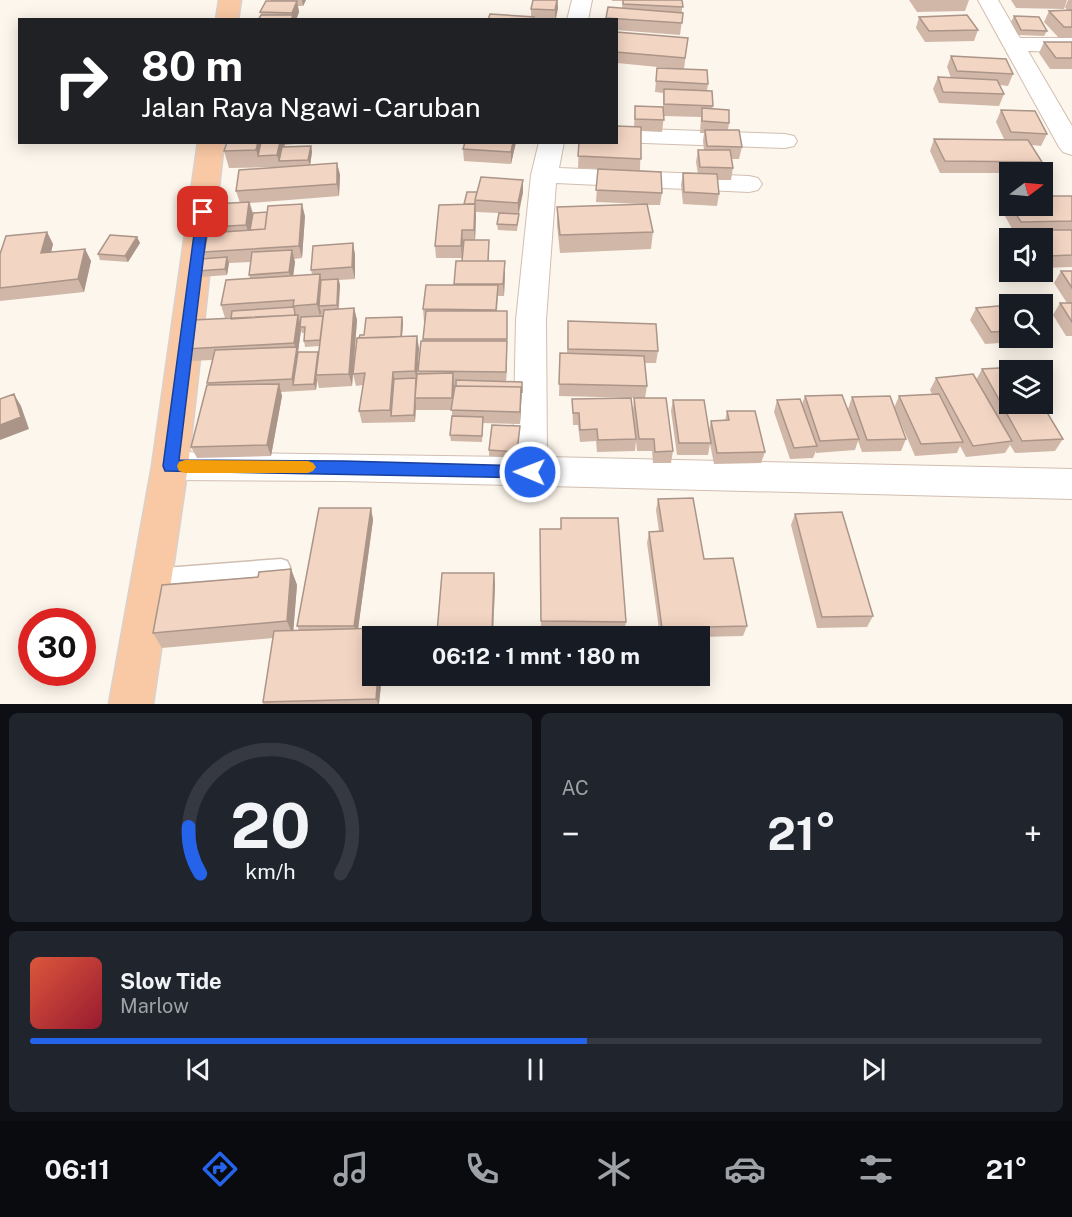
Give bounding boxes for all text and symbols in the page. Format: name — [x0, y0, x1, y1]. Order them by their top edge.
text: 80 m — [141, 41, 243, 90]
icon: right — [42, 42, 120, 120]
text: Jalan Raya Ngawi - Caruban — [141, 91, 481, 123]
north arrow — [999, 162, 1053, 216]
map controls — [999, 162, 1053, 414]
pin — [177, 186, 228, 237]
icon: arrive — [186, 195, 219, 228]
button: sound — [999, 228, 1053, 282]
button: search — [999, 294, 1053, 348]
button: layers — [999, 360, 1053, 414]
position arrow — [498, 440, 562, 504]
speed limit sign: 30 — [18, 608, 96, 686]
text: 06:12 · 1 mnt · 180 m — [432, 643, 640, 669]
text: AC — [562, 776, 589, 800]
text: 20 — [230, 789, 310, 862]
text: 21° — [767, 807, 836, 860]
text: − — [562, 815, 580, 853]
text: + — [1024, 815, 1042, 853]
text: km/h — [245, 860, 295, 885]
text: Slow Tide — [120, 968, 222, 994]
text: Marlow — [120, 994, 189, 1018]
icon: previous — [182, 1053, 215, 1086]
icon: pause — [519, 1053, 552, 1086]
icon: next — [857, 1053, 890, 1086]
icon: directions — [199, 1148, 241, 1190]
icon: music — [330, 1148, 372, 1190]
icon: phone — [461, 1148, 503, 1190]
icon: climate — [593, 1148, 635, 1190]
icon: car — [724, 1148, 766, 1190]
icon: filters — [855, 1148, 897, 1190]
text: 06:11 — [45, 1153, 110, 1185]
text: 21° — [986, 1153, 1027, 1185]

